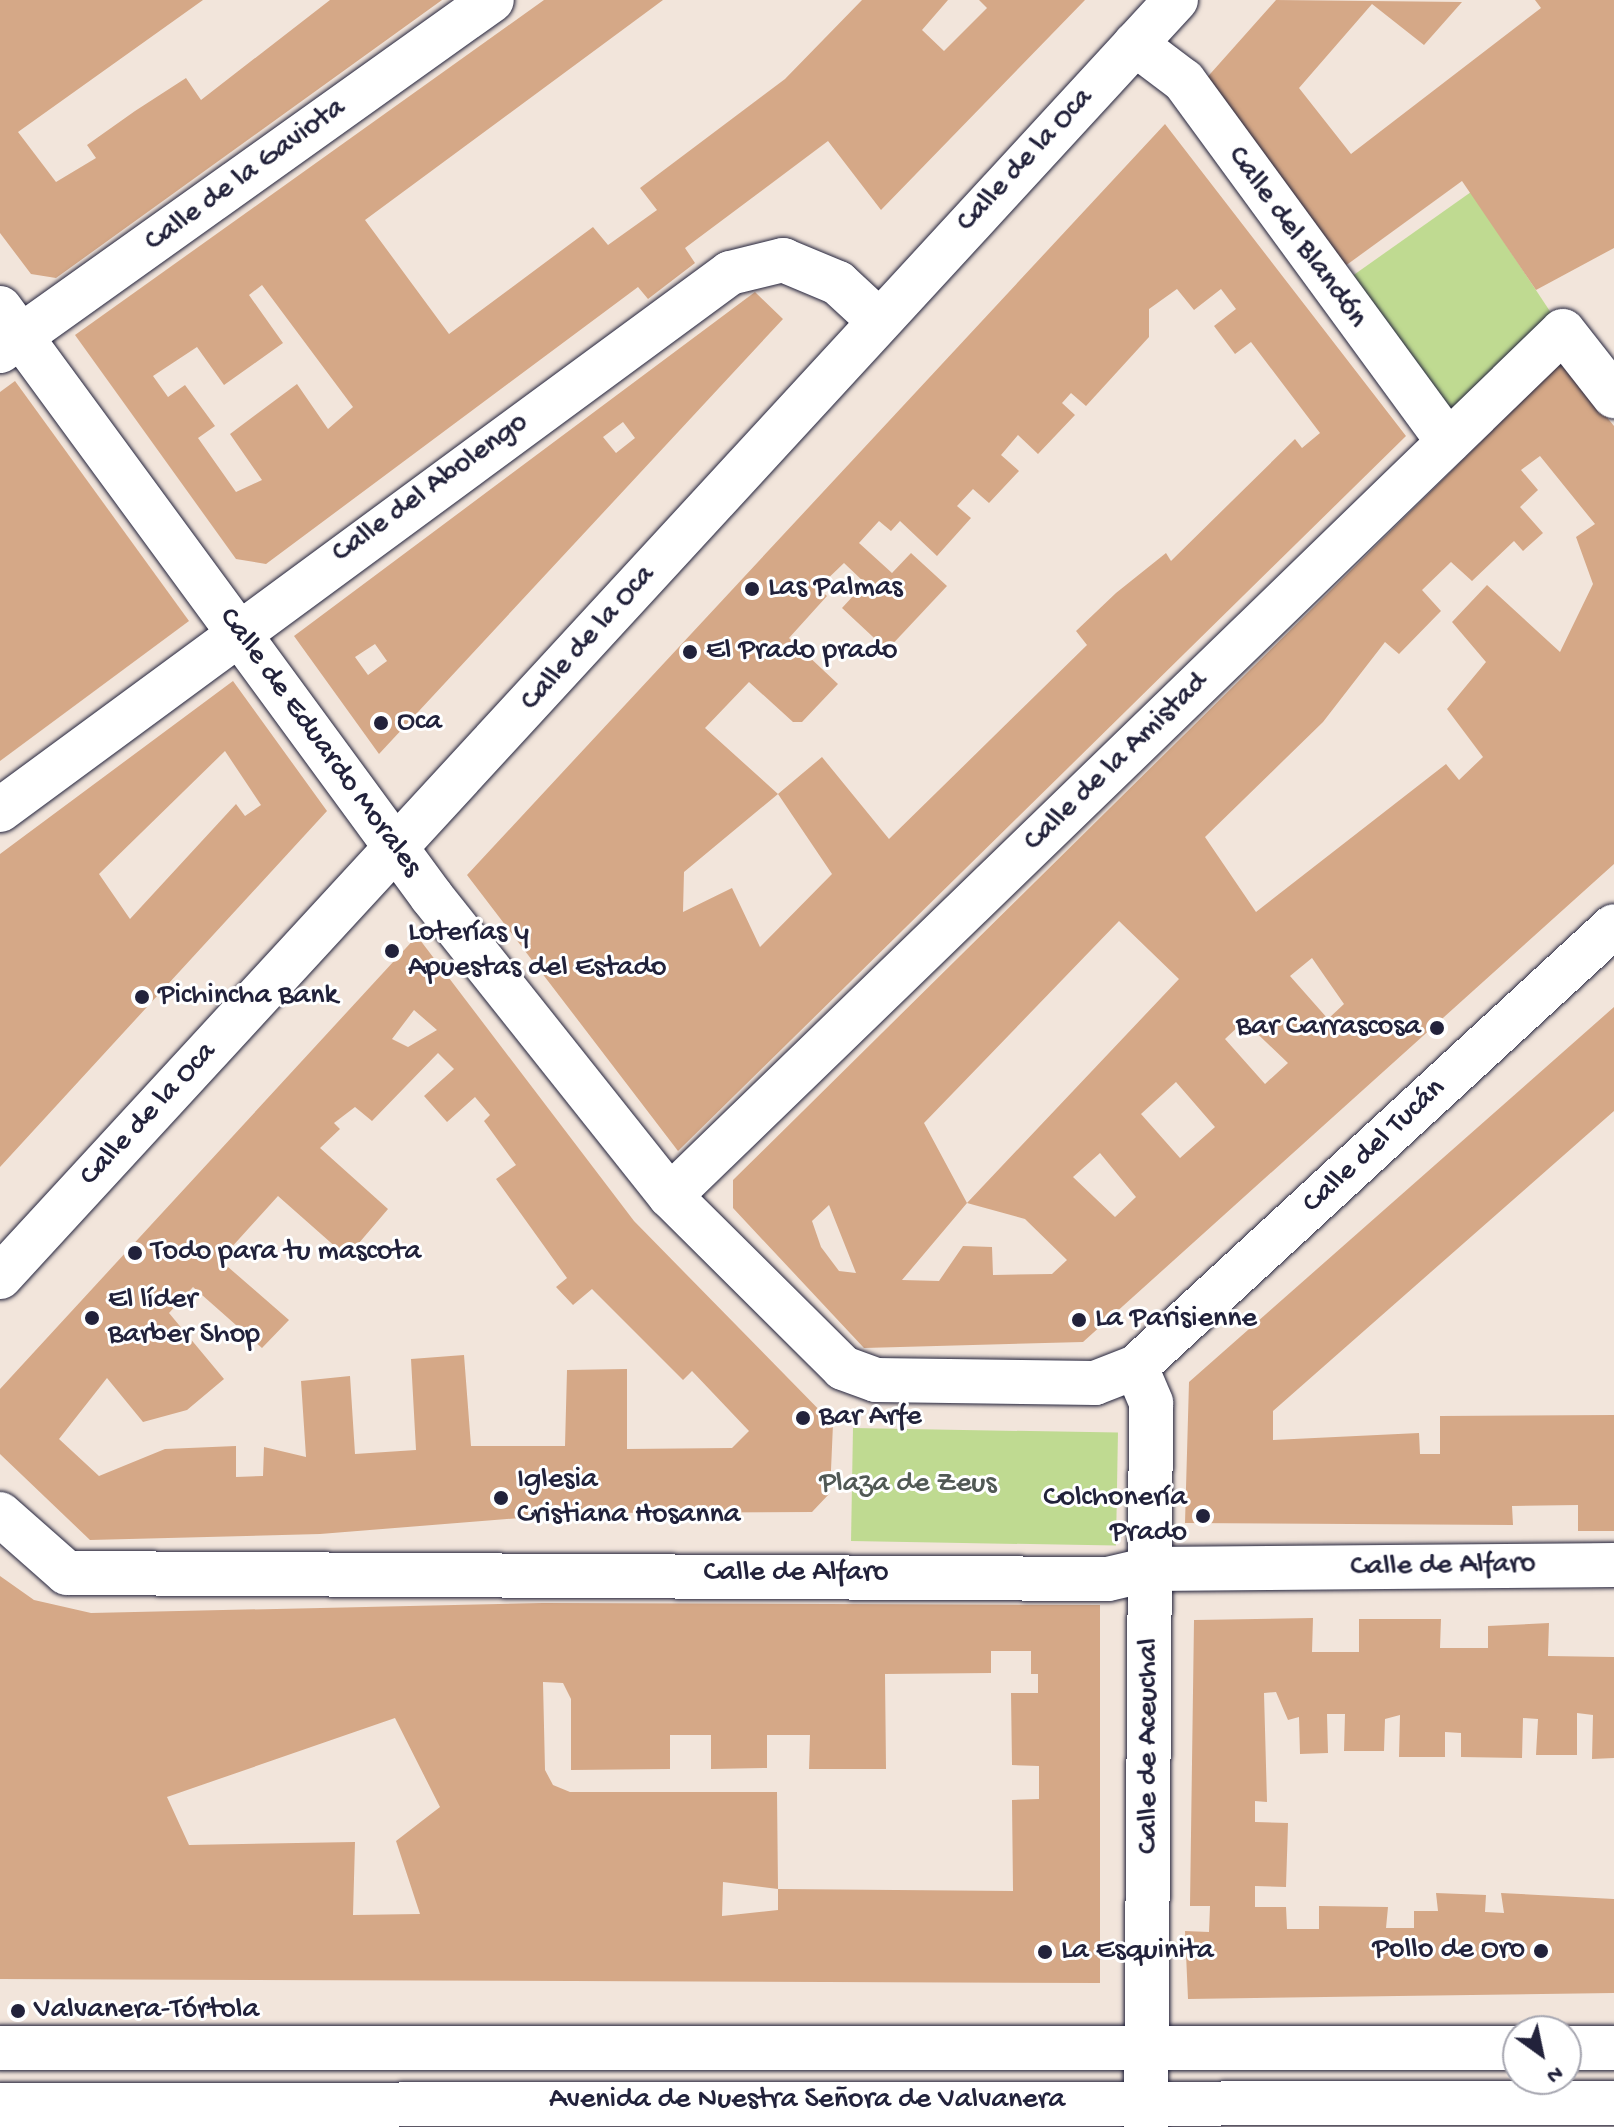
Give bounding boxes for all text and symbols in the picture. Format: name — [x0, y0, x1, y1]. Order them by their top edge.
street label: Calle de la Oca — [950, 81, 1102, 241]
street label: Calle de la Gaviota — [139, 91, 353, 261]
street label: Calle del Blandón — [1218, 140, 1374, 336]
street label: Calle del Abolengo — [326, 406, 536, 572]
street label: Calle de la Oca — [514, 559, 664, 719]
place label: Las Palmas — [768, 571, 903, 607]
marker: Las Palmas — [743, 580, 761, 598]
street label: Calle de Eduardo Morales — [209, 602, 429, 884]
place label: El Prado prado — [706, 634, 898, 670]
marker: El Prado prado — [681, 643, 699, 661]
street label: Calle de la Amistad — [1017, 666, 1217, 860]
place label: Oca — [397, 705, 442, 741]
marker: Oca — [372, 714, 390, 732]
place label: Loterías y Apuestas del Estado — [408, 916, 667, 986]
marker: Loterías y Apuestas del Estado — [383, 942, 401, 960]
place label: Pichincha Bank — [158, 979, 338, 1015]
marker: Pichincha Bank — [133, 988, 151, 1006]
place label: Bar Carrascosa — [1236, 1010, 1421, 1046]
marker: Bar Carrascosa — [1428, 1019, 1446, 1037]
street label: Calle de la Oca — [73, 1035, 225, 1195]
street label: Calle del Tucán — [1296, 1072, 1454, 1222]
place label: Todo para tu mascota — [151, 1235, 421, 1271]
marker: Todo para tu mascota — [126, 1244, 144, 1262]
place label: El líder Barber Shop — [108, 1283, 260, 1354]
place label: La Parisienne — [1095, 1302, 1257, 1338]
marker: El líder Barber Shop — [83, 1309, 101, 1327]
marker: La Parisienne — [1070, 1311, 1088, 1329]
place label: Bar Arfe — [819, 1400, 922, 1436]
marker: Bar Arfe — [794, 1409, 812, 1427]
place label: Iglesia Cristiana Hosanna — [517, 1463, 740, 1534]
park label: Plaza de Zeus — [820, 1467, 996, 1503]
place label: Colchonería Prado — [1043, 1481, 1187, 1552]
marker: Iglesia Cristiana Hosanna — [492, 1489, 510, 1507]
marker: Colchonería Prado — [1194, 1507, 1212, 1525]
street label: Calle de Alfaro — [1350, 1547, 1536, 1587]
street label: Calle de Alfaro — [703, 1556, 889, 1592]
street label: Calle de Aceuchal — [1132, 1638, 1168, 1854]
place label: Pollo de Oro — [1373, 1933, 1525, 1969]
place label: La Esquinita — [1061, 1934, 1214, 1970]
marker: Pollo de Oro — [1532, 1942, 1550, 1960]
marker: La Esquinita — [1036, 1943, 1054, 1961]
place label: Valvanera-Tórtola — [34, 1993, 259, 2029]
marker: Valvanera-Tórtola — [9, 2002, 27, 2020]
north arrow — [1502, 2015, 1582, 2095]
text: N — [1541, 2059, 1567, 2088]
street label: Avenida de Nuestra Señora de Valvanera — [549, 2083, 1065, 2119]

